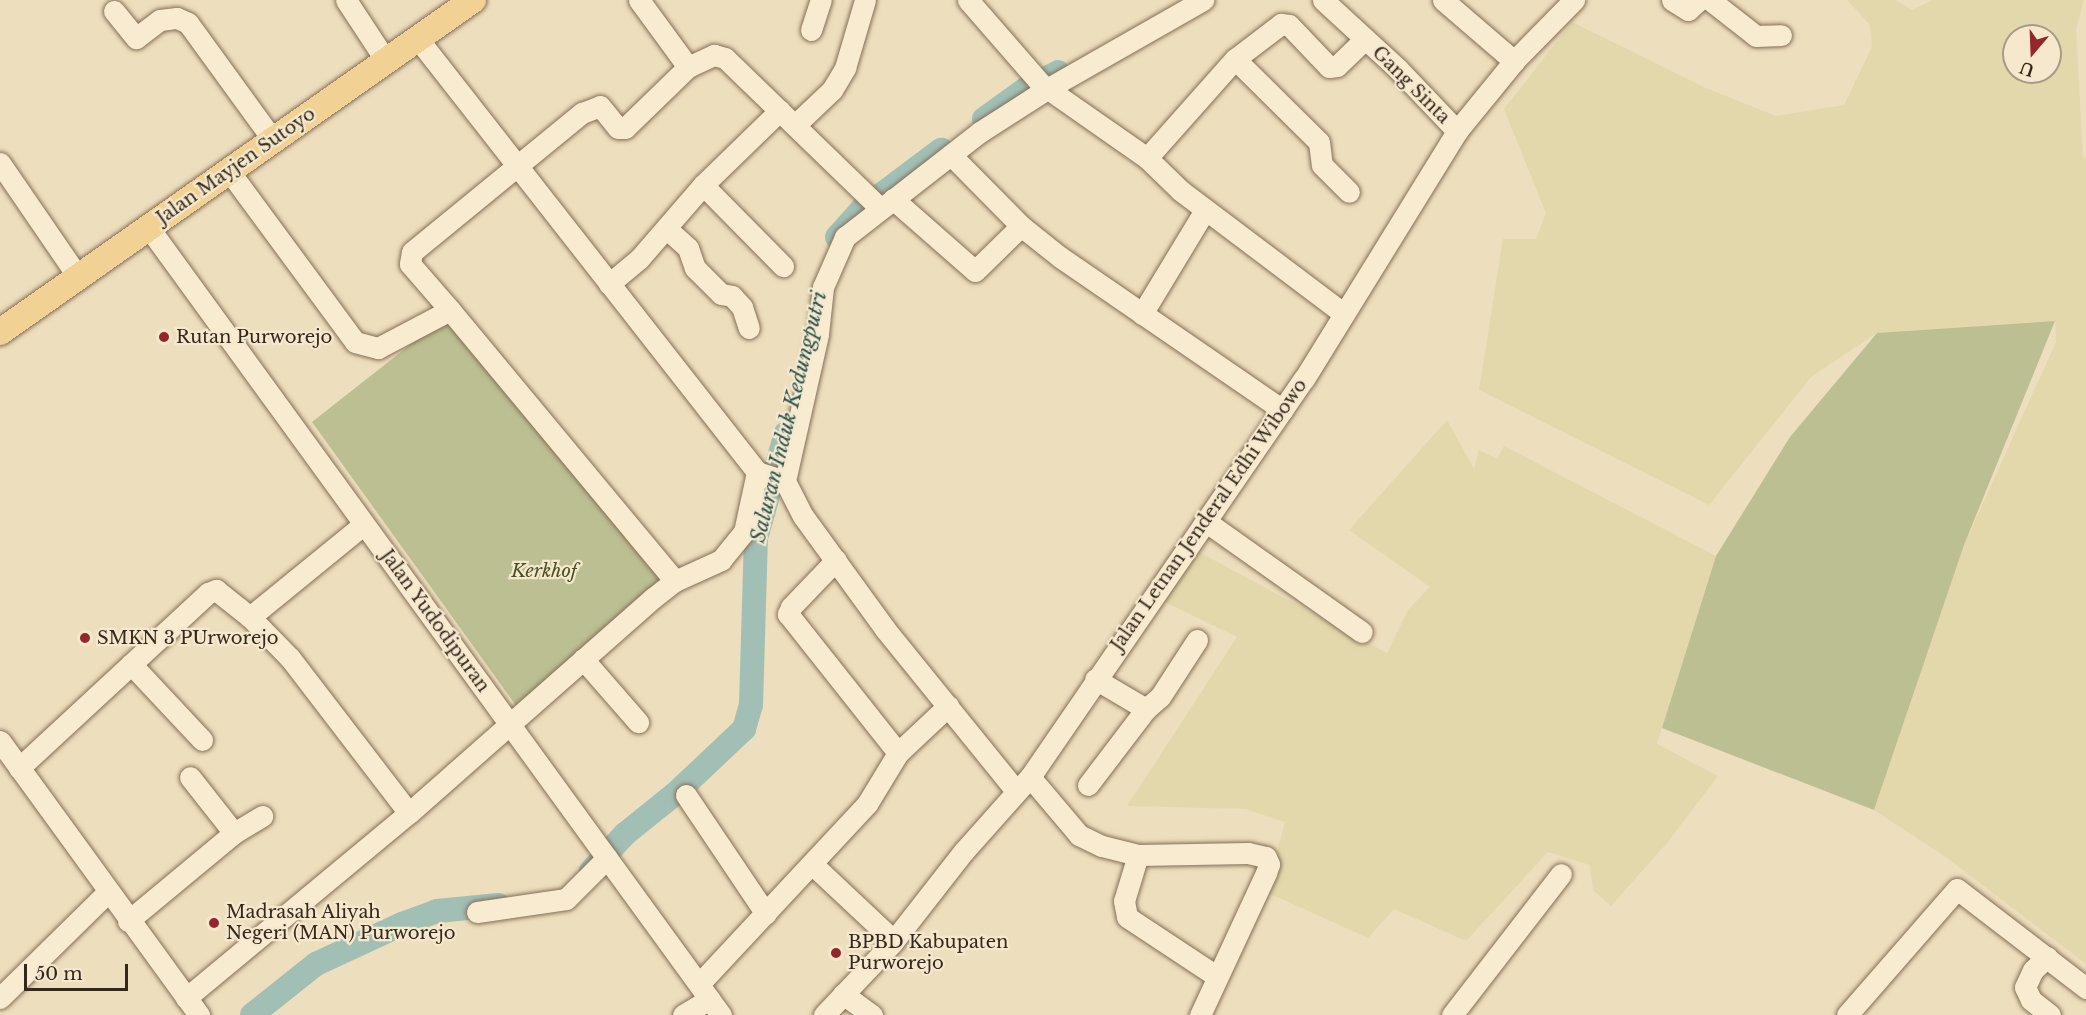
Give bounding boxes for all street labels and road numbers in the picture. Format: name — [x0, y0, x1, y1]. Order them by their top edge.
street label: Gang Sinta — [1368, 42, 1454, 128]
street label: Jalan Mayjen Sutoyo — [153, 103, 319, 229]
street label: Jalan Letnan Jenderal Edhi Wibowo — [1106, 375, 1312, 655]
street label: Jalan Yudodipuran — [376, 545, 494, 697]

